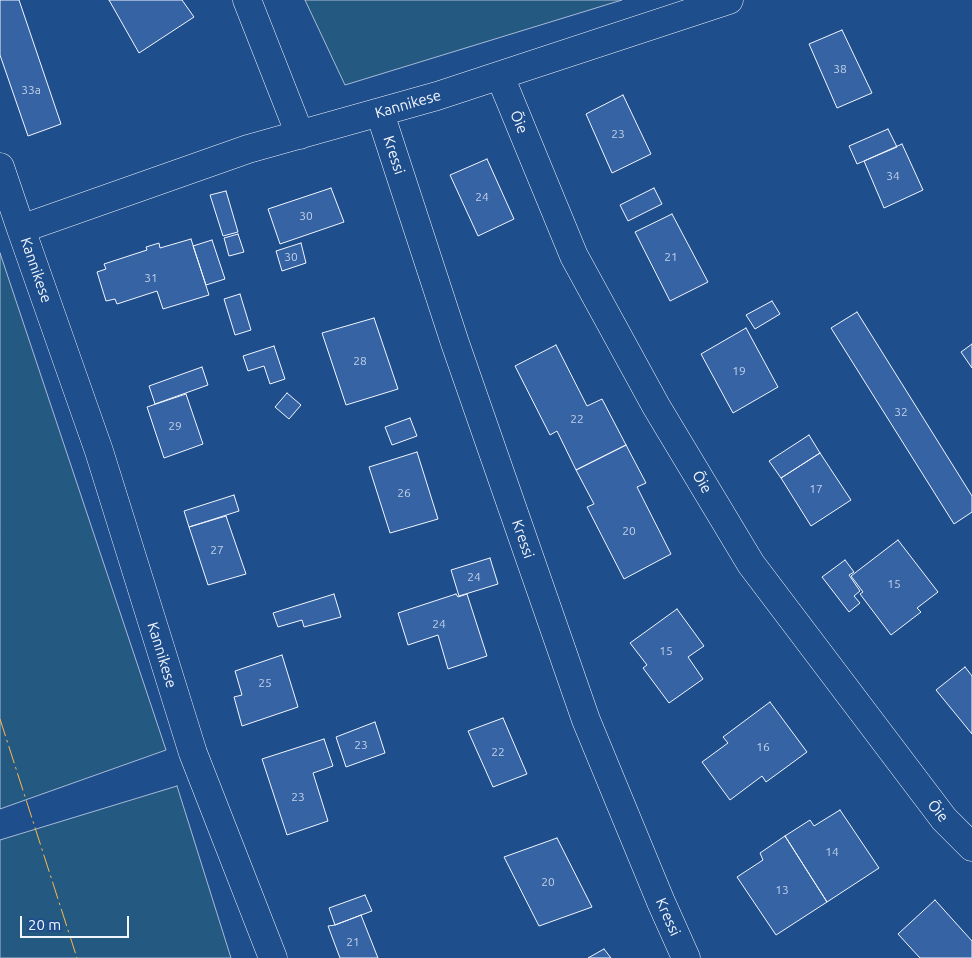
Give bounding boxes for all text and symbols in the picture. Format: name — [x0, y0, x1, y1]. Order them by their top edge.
house number: 38 — [833, 62, 847, 76]
house number: 33a — [21, 83, 41, 97]
street label: Kannikese — [373, 86, 443, 122]
street label: Õie — [506, 108, 532, 136]
house number: 23 — [611, 127, 625, 141]
street label: Kressi — [379, 133, 409, 177]
house number: 34 — [886, 169, 900, 183]
house number: 24 — [475, 190, 489, 204]
house number: 30 — [299, 209, 313, 223]
street label: Kannikese — [16, 235, 56, 305]
house number: 30 — [284, 250, 298, 264]
house number: 21 — [664, 250, 678, 264]
house number: 31 — [144, 271, 158, 285]
house number: 28 — [353, 354, 367, 368]
house number: 19 — [732, 364, 746, 378]
house number: 32 — [894, 405, 908, 419]
house number: 22 — [570, 412, 584, 426]
house number: 29 — [168, 419, 182, 433]
street label: Õie — [688, 467, 716, 497]
house number: 17 — [809, 482, 823, 496]
house number: 26 — [397, 486, 411, 500]
street label: Kressi — [508, 517, 538, 561]
house number: 20 — [622, 524, 636, 538]
house number: 27 — [210, 543, 224, 557]
house number: 24 — [467, 570, 481, 584]
house number: 15 — [887, 577, 901, 591]
house number: 24 — [432, 617, 446, 631]
street label: Kannikese — [143, 620, 181, 690]
house number: 15 — [659, 644, 673, 658]
house number: 25 — [258, 676, 272, 690]
house number: 23 — [354, 738, 368, 752]
house number: 16 — [756, 740, 770, 754]
house number: 22 — [491, 745, 505, 759]
house number: 23 — [291, 790, 305, 804]
street label: Õie — [924, 796, 952, 826]
house number: 14 — [825, 845, 839, 859]
house number: 20 — [541, 875, 555, 889]
house number: 13 — [775, 883, 789, 897]
street label: Kressi — [652, 895, 684, 939]
scale bar — [22, 906, 131, 938]
text: 20 m — [28, 916, 61, 933]
house number: 21 — [346, 935, 360, 949]

